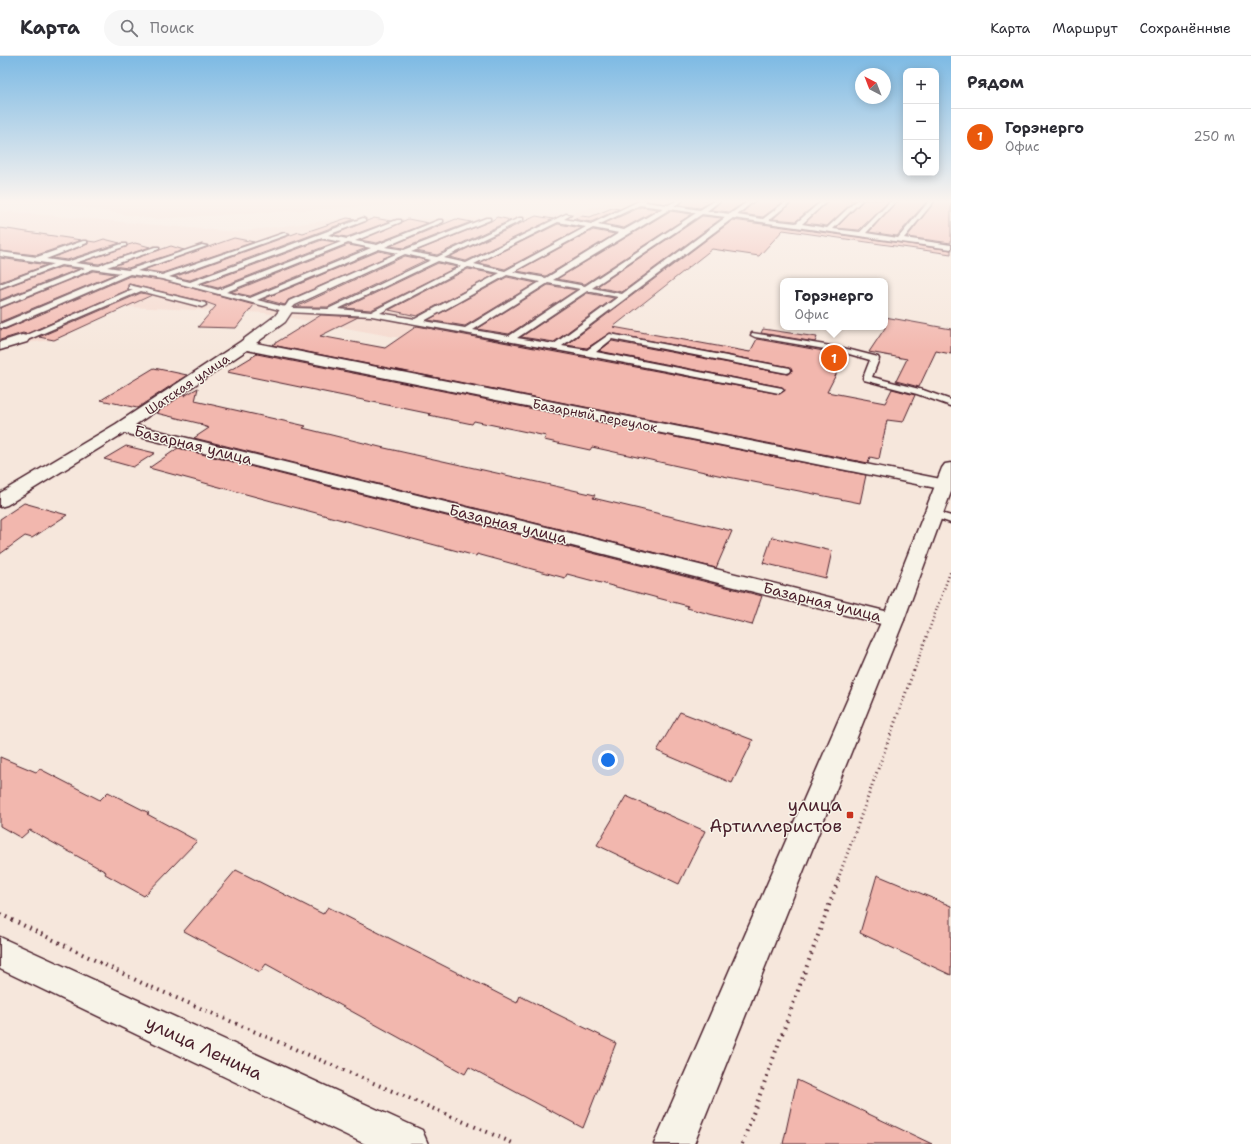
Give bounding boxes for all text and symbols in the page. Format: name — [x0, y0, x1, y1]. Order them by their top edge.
search box — [104, 10, 384, 46]
text: Карта — [20, 15, 80, 40]
icon: search — [118, 17, 140, 39]
text: Поиск — [150, 18, 194, 38]
text: Карта — [990, 19, 1030, 37]
text: Маршрут — [1052, 19, 1118, 37]
text: Сохранённые — [1140, 19, 1231, 37]
north arrow — [855, 68, 891, 104]
map controls — [903, 68, 939, 176]
button: + — [903, 68, 939, 104]
text: Рядом — [967, 71, 1024, 93]
button: − — [903, 104, 939, 140]
text: Горэнерго — [1005, 118, 1084, 138]
text: 1 — [977, 128, 983, 145]
text: 250 m — [1194, 128, 1235, 145]
text: Офис — [1005, 138, 1040, 155]
button: locate — [903, 140, 939, 176]
popup — [780, 278, 888, 330]
text: Горэнерго — [795, 286, 874, 306]
text: Офис — [795, 306, 829, 323]
pin: 1 — [821, 343, 847, 373]
street label: Шатская улица — [142, 350, 233, 419]
street label: Базарный переулок — [531, 395, 659, 436]
street label: Базарная улица — [132, 421, 255, 469]
street label: Базарная улица — [447, 500, 570, 548]
street label: Базарная улица — [761, 578, 884, 626]
your location — [598, 750, 618, 770]
place label: улица Артиллеристов — [709, 793, 842, 838]
marker: улица Артиллеристов — [845, 810, 855, 820]
street label: улица Ленина — [142, 1010, 266, 1086]

